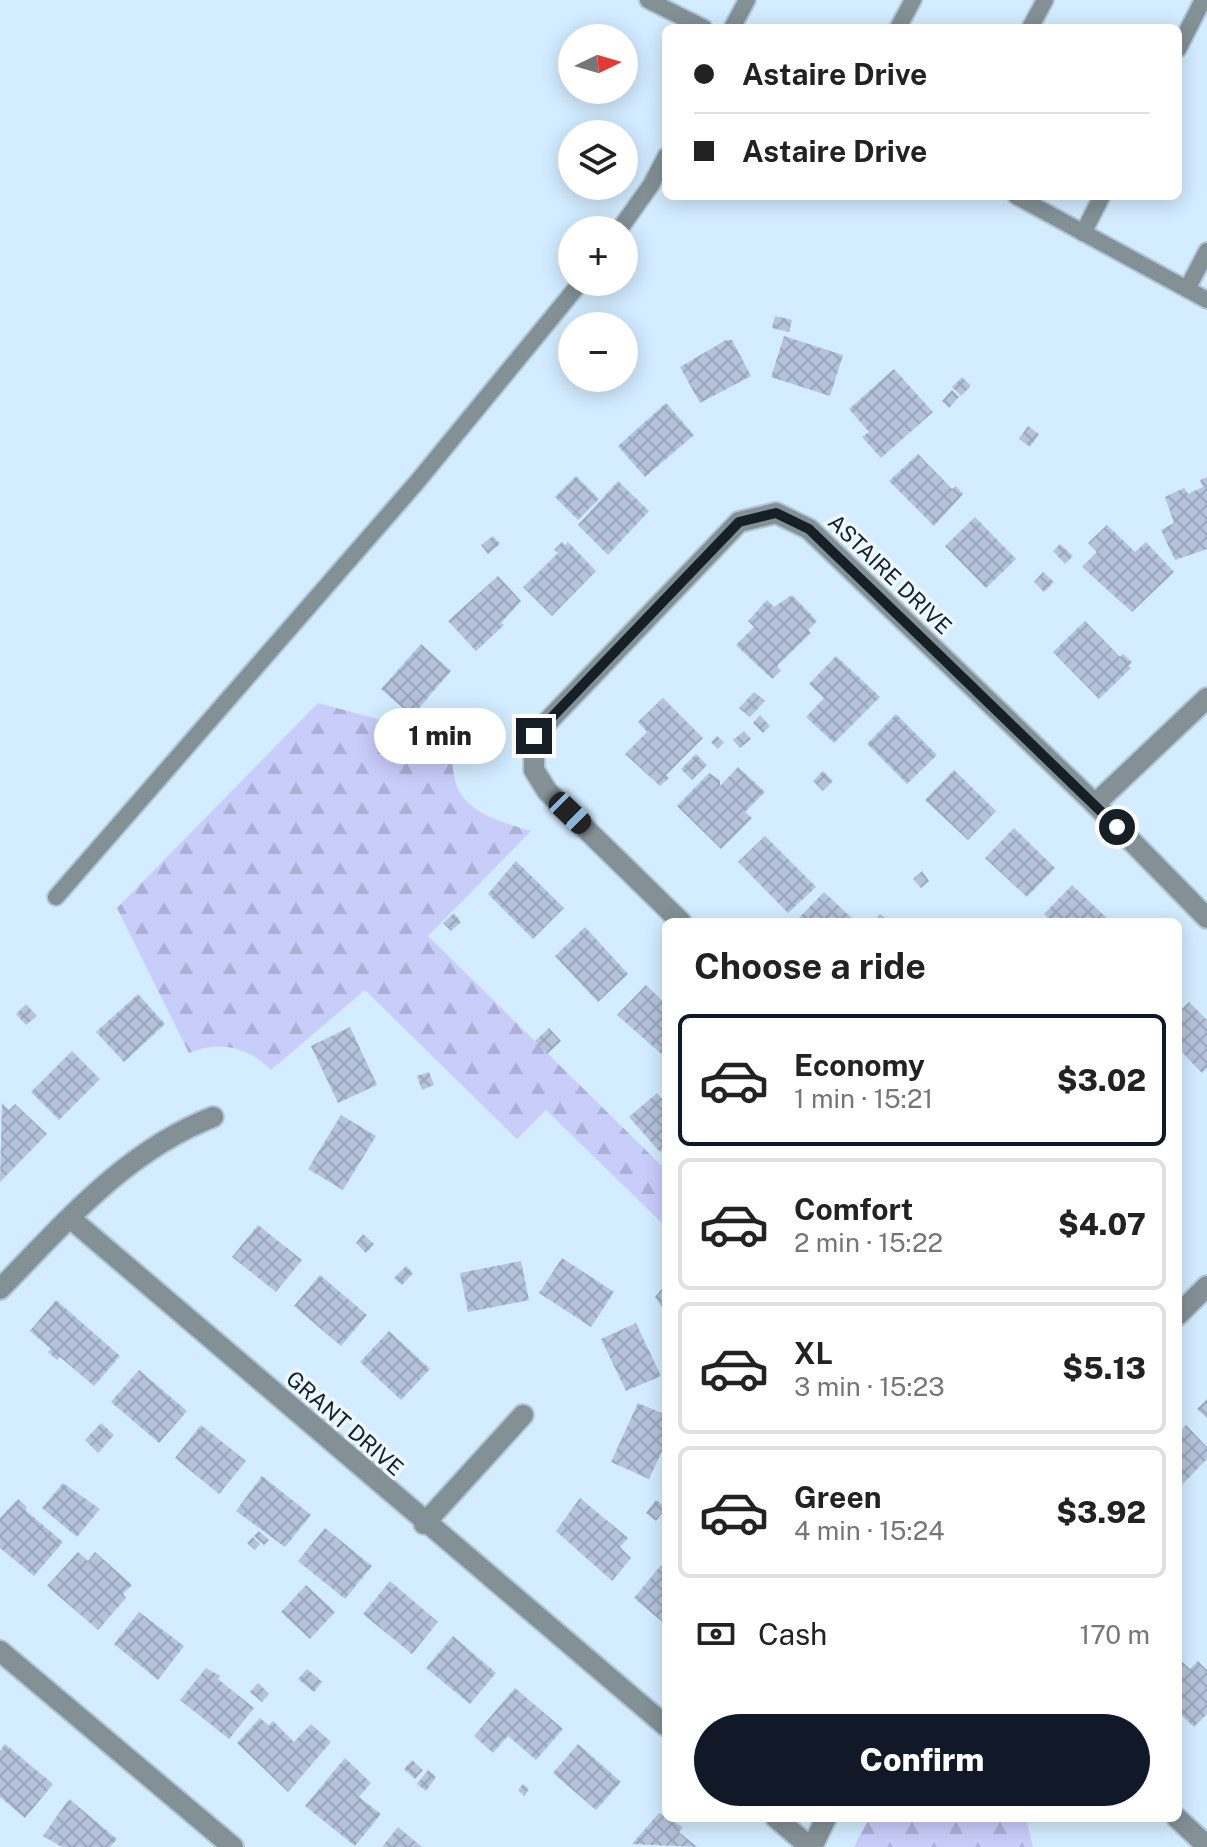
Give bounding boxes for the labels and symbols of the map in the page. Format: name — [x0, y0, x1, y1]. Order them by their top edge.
north arrow — [558, 24, 638, 104]
street label: ASTAIRE DRIVE — [823, 509, 957, 639]
callout: 1 min — [374, 708, 506, 764]
route end — [516, 718, 552, 754]
car — [544, 788, 596, 838]
route start — [1099, 809, 1135, 845]
street label: GRANT DRIVE — [281, 1365, 409, 1481]

